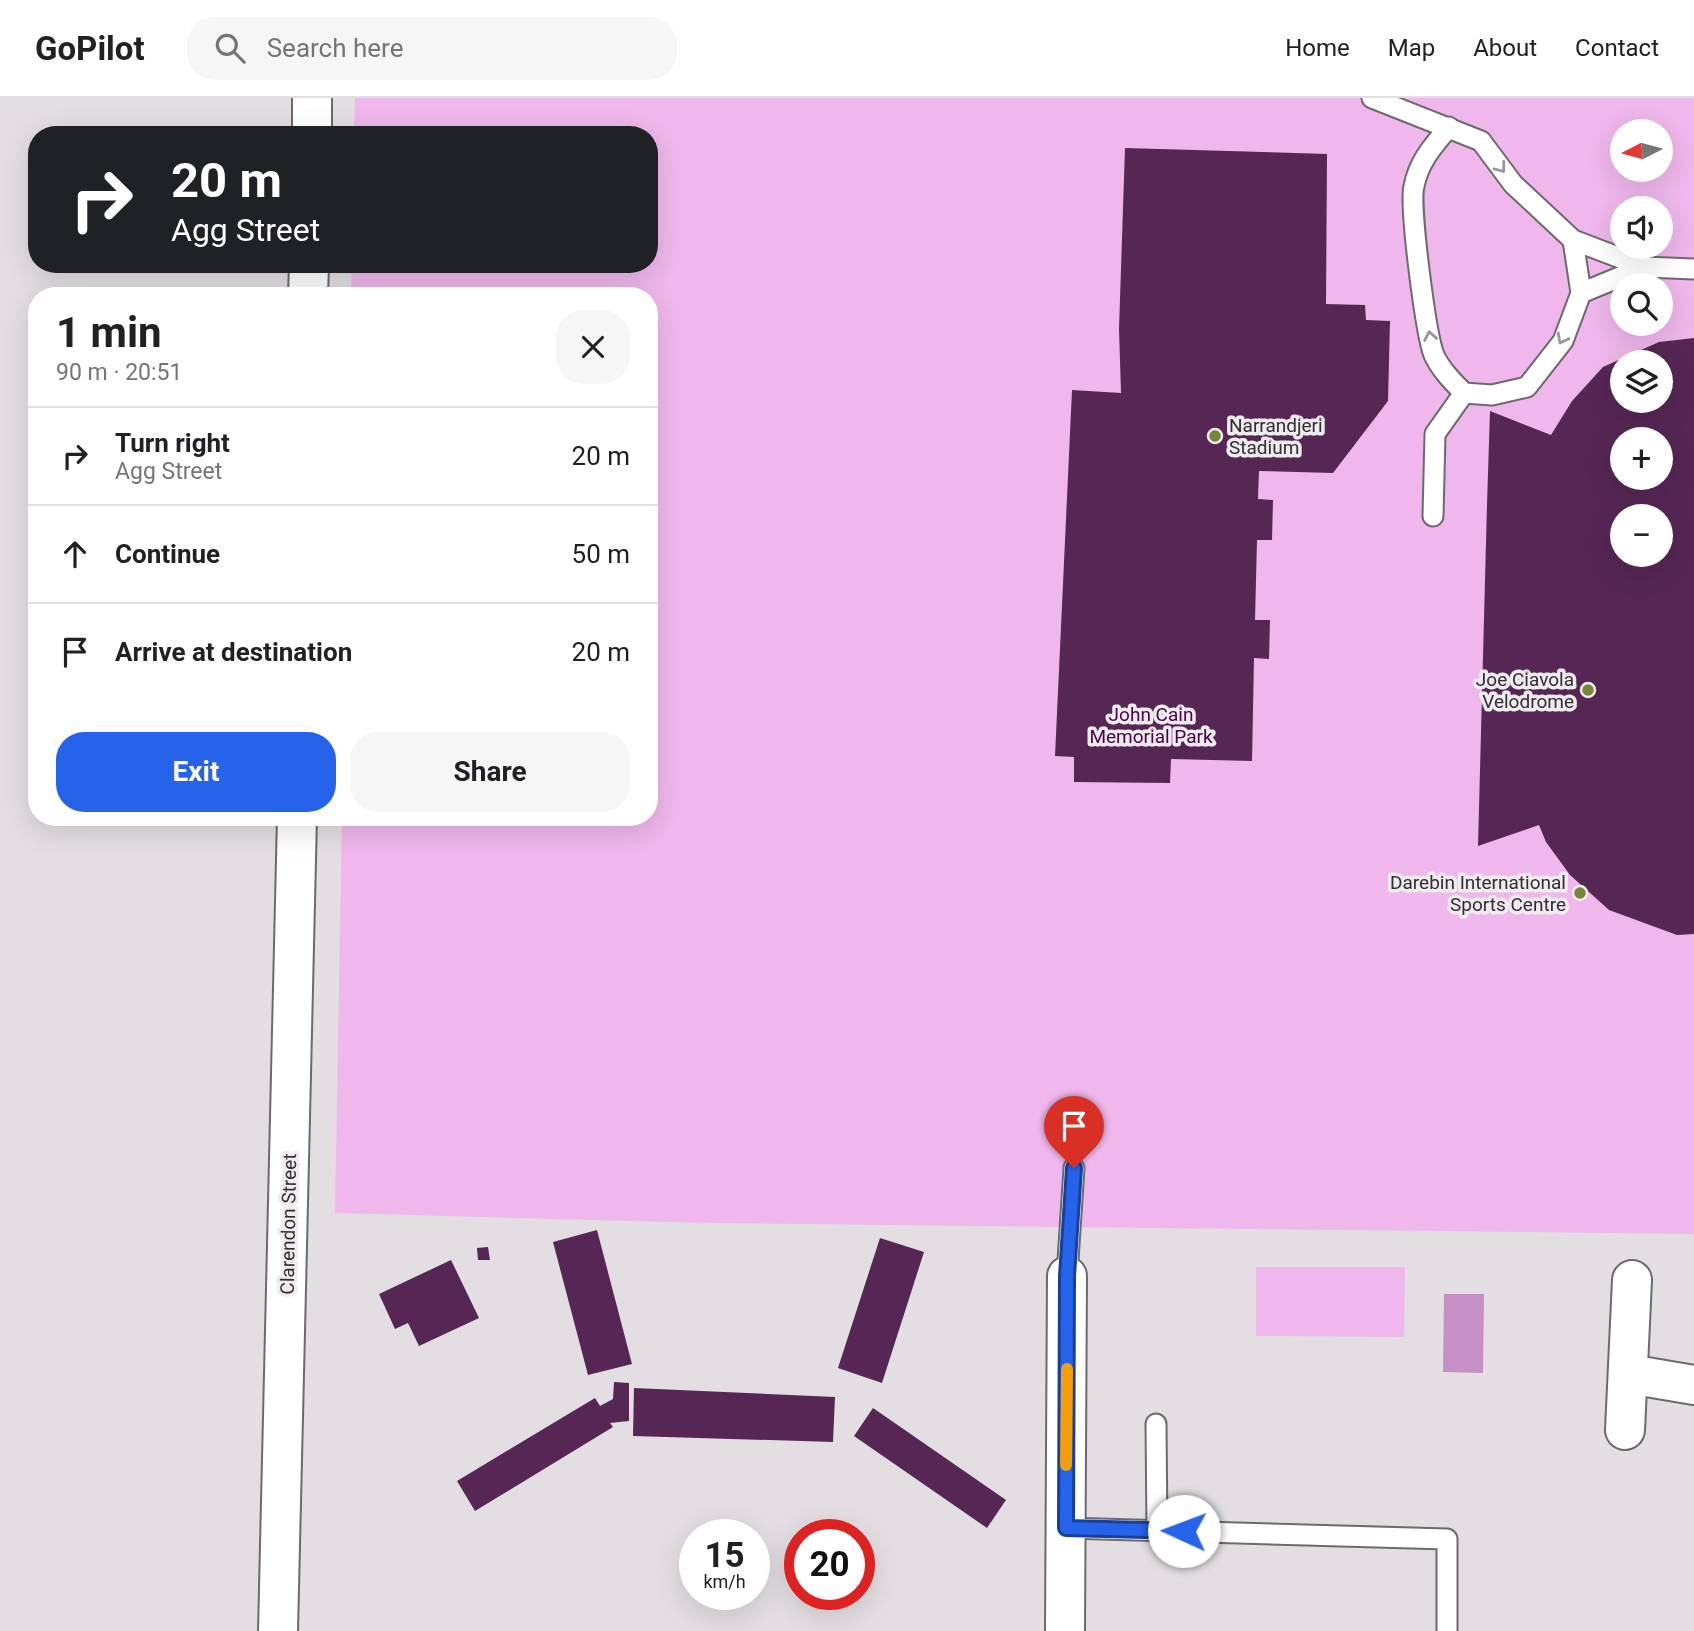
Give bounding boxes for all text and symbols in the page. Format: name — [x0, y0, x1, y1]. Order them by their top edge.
search box — [187, 17, 677, 80]
text: GoPilot — [35, 29, 145, 68]
icon: search — [211, 29, 249, 67]
text: Search here — [267, 33, 403, 63]
text: Home — [1285, 34, 1350, 62]
text: Map — [1388, 34, 1435, 62]
text: About — [1473, 34, 1537, 62]
text: Contact — [1575, 34, 1659, 62]
north arrow — [1610, 119, 1673, 182]
map controls — [1610, 119, 1673, 567]
text: 20 m — [171, 152, 282, 209]
icon: right — [56, 154, 147, 245]
one-way arrow — [1493, 160, 1506, 173]
button: sound — [1610, 196, 1673, 259]
text: Agg Street — [171, 211, 320, 249]
button: search — [1610, 273, 1673, 336]
text: 1 min — [56, 308, 162, 357]
button: close — [556, 310, 630, 384]
one-way arrow — [1423, 330, 1438, 342]
one-way arrow — [1557, 331, 1571, 344]
button: layers — [1610, 350, 1673, 413]
text: 90 m · 20:51 — [56, 359, 182, 386]
place label: Narrandjeri Stadium — [1229, 414, 1323, 459]
button: + — [1610, 427, 1673, 490]
text: Turn right — [115, 428, 230, 458]
marker: Narrandjeri Stadium — [1207, 428, 1223, 444]
icon: right — [56, 437, 94, 475]
text: 20 m — [572, 441, 630, 471]
text: Agg Street — [115, 458, 222, 485]
button: − — [1610, 504, 1673, 567]
icon: ahead — [56, 535, 94, 573]
text: Continue — [115, 539, 220, 569]
text: 50 m — [572, 539, 630, 569]
icon: arrive — [56, 633, 94, 671]
text: Arrive at destination — [115, 637, 352, 667]
text: 20 m — [572, 637, 630, 667]
place label: Joe Ciavola Velodrome — [1476, 668, 1574, 713]
marker: Joe Ciavola Velodrome — [1580, 682, 1596, 698]
park label: John Cain Memorial Park — [1089, 703, 1213, 748]
button: Exit — [56, 732, 336, 812]
button: Share — [350, 732, 630, 812]
place label: Darebin International Sports Centre — [1390, 871, 1566, 916]
marker: Darebin International Sports Centre — [1572, 885, 1588, 901]
pin — [1044, 1096, 1104, 1168]
icon: arrive — [1055, 1107, 1093, 1145]
street label: Clarendon Street — [276, 1153, 301, 1295]
position arrow — [1147, 1494, 1221, 1568]
speed limit sign: 20 — [784, 1519, 875, 1610]
text: 15 — [704, 1535, 745, 1576]
text: km/h — [703, 1571, 746, 1592]

